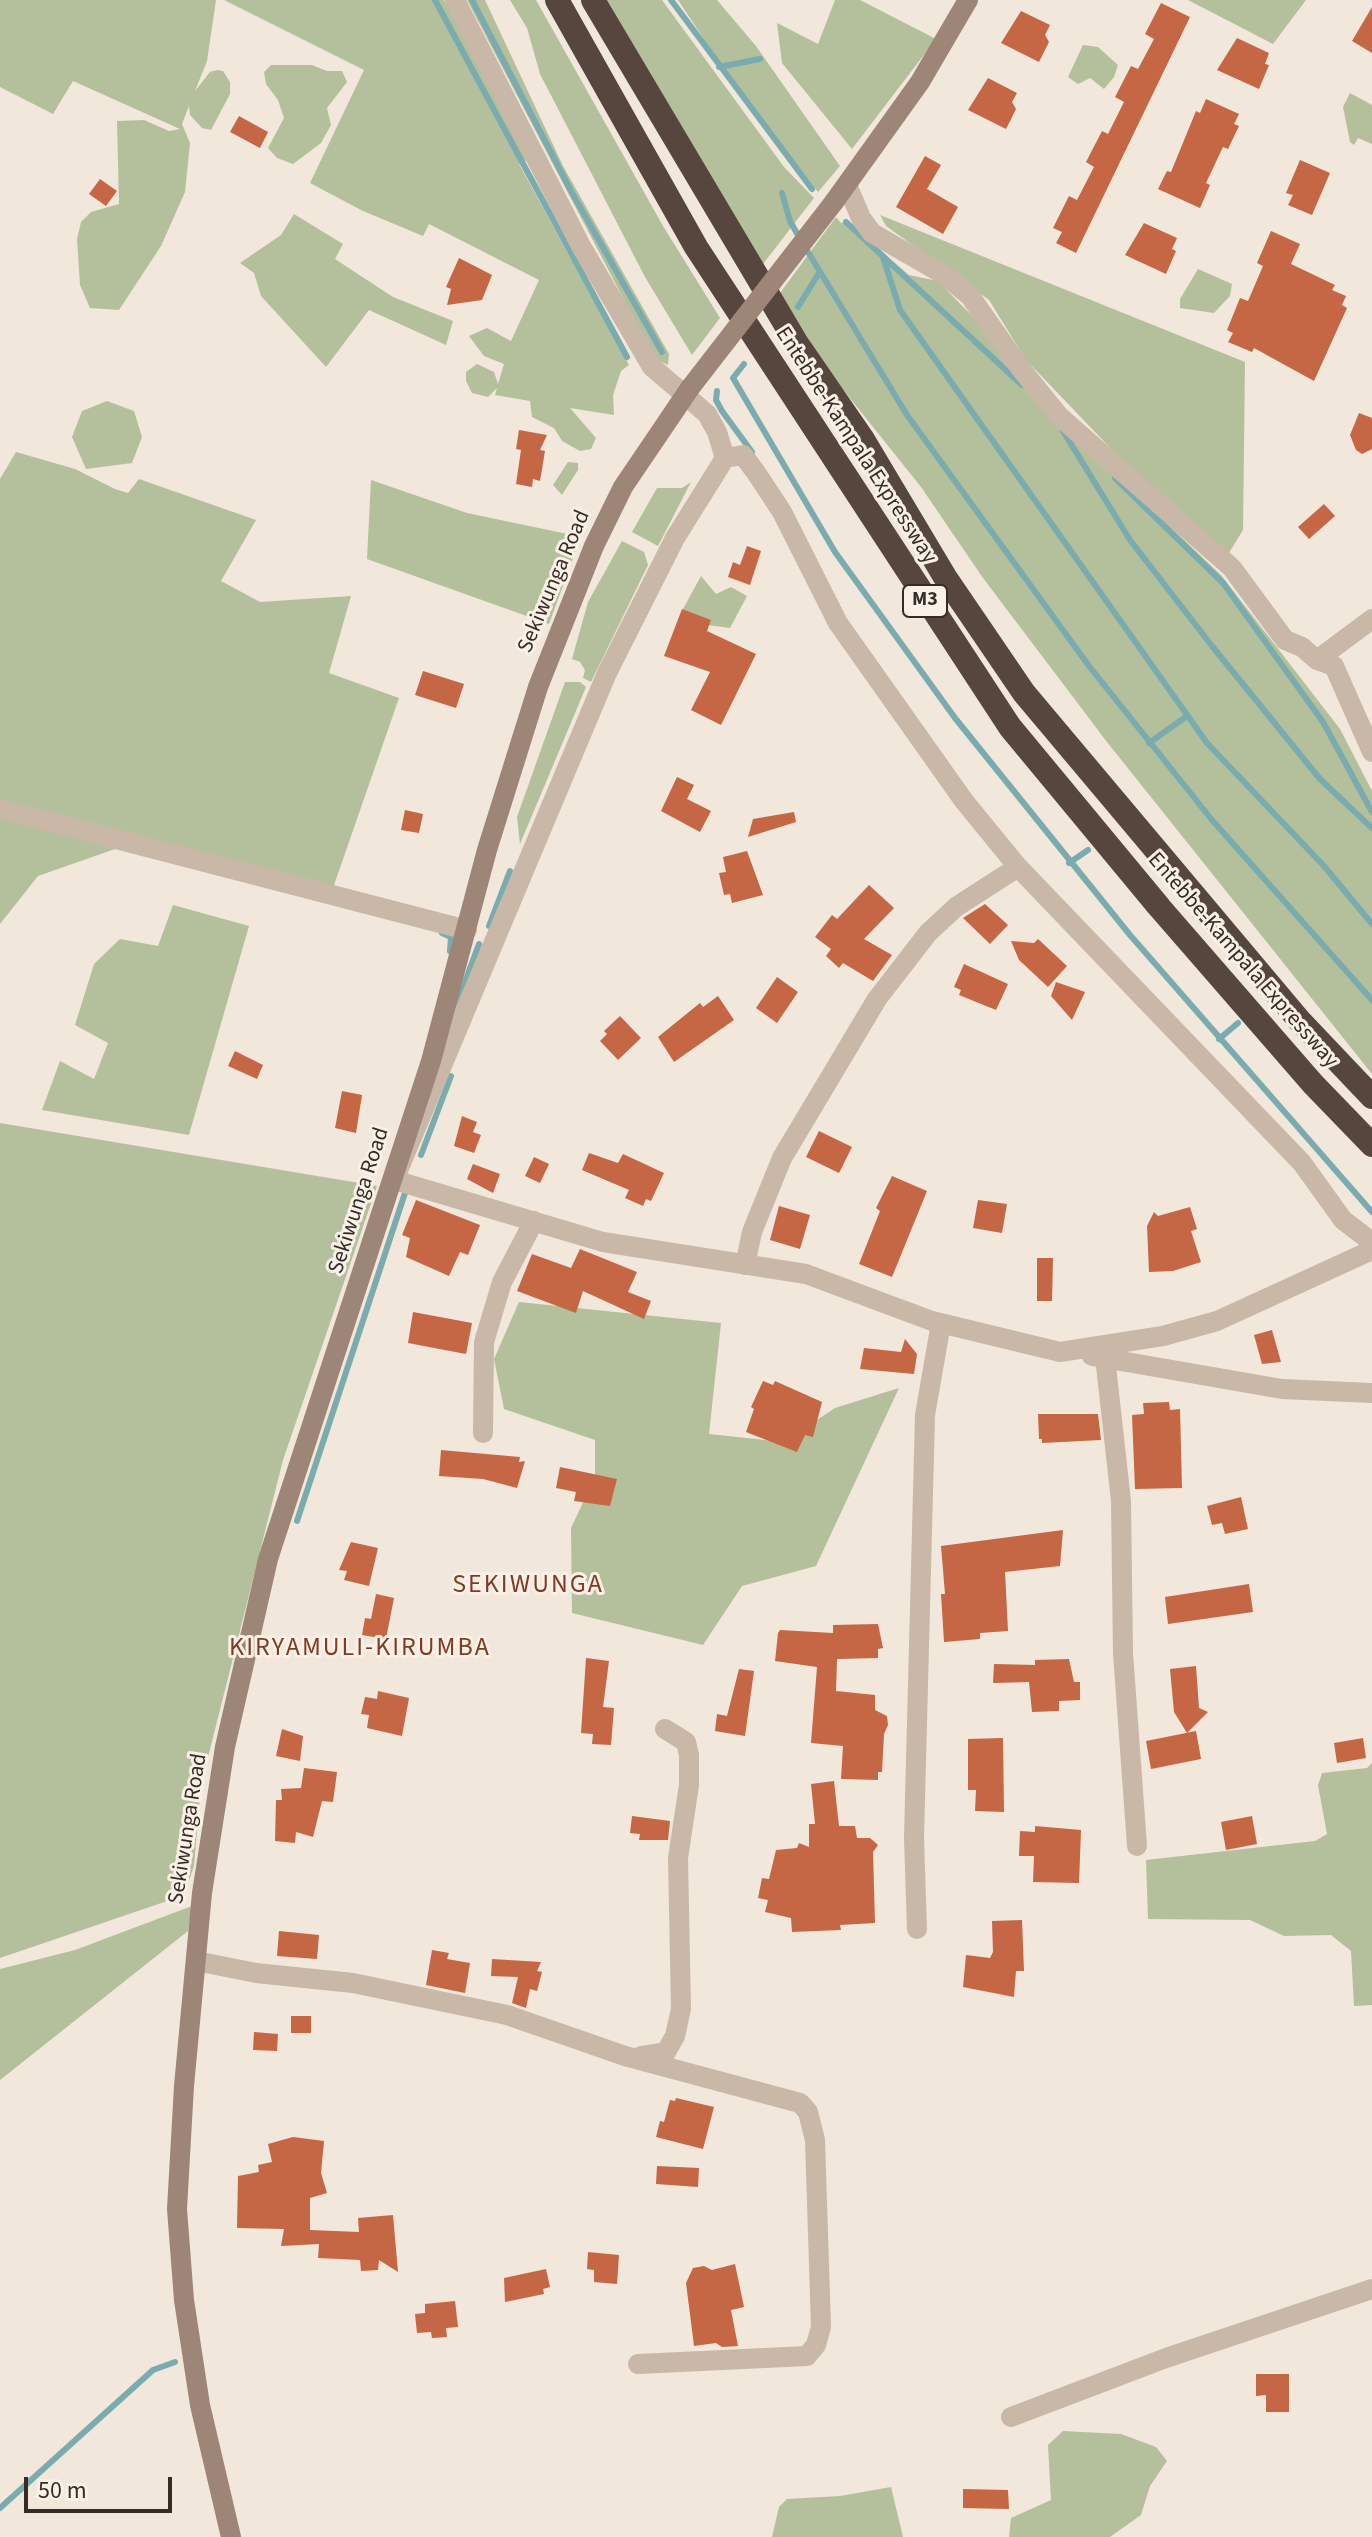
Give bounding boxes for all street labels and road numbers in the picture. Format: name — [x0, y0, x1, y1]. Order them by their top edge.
street label: Entebbe-Kampala Expressway — [769, 323, 941, 569]
street label: Sekiwunga Road — [513, 507, 597, 657]
road number: M3 — [903, 585, 947, 617]
street label: Entebbe-Kampala Expressway — [1141, 848, 1343, 1074]
street label: Sekiwunga Road — [324, 1125, 396, 1277]
street label: Sekiwunga Road — [164, 1752, 214, 1906]

